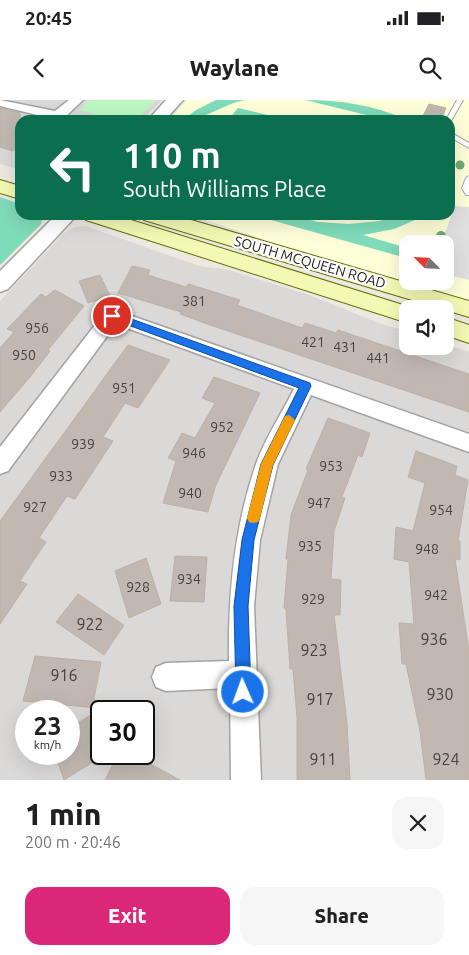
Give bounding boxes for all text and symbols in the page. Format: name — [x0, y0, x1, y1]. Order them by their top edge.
text: 20:45 — [25, 7, 73, 29]
icon: back — [25, 54, 53, 82]
icon: search — [416, 54, 444, 82]
text: Waylane — [190, 55, 279, 80]
icon: left — [40, 135, 105, 200]
text: 110 m — [123, 135, 221, 175]
text: South Williams Place — [123, 176, 327, 201]
street label: SOUTH MCQUEEN ROAD — [232, 233, 388, 291]
north arrow — [399, 235, 454, 290]
map controls — [399, 235, 454, 355]
house number: 381 — [182, 293, 206, 309]
pin — [91, 295, 133, 337]
button: sound — [399, 300, 454, 355]
icon: arrive — [98, 302, 126, 330]
house number: 956 — [25, 320, 49, 336]
house number: 421 — [301, 334, 325, 350]
house number: 431 — [333, 339, 357, 355]
house number: 950 — [12, 347, 36, 363]
house number: 441 — [366, 350, 390, 366]
house number: 951 — [112, 380, 136, 396]
house number: 952 — [210, 419, 234, 435]
house number: 939 — [71, 436, 95, 452]
house number: 946 — [182, 445, 206, 461]
house number: 953 — [319, 458, 343, 474]
house number: 933 — [49, 468, 73, 484]
house number: 940 — [178, 485, 202, 501]
house number: 947 — [307, 495, 331, 511]
house number: 927 — [23, 499, 47, 515]
house number: 954 — [429, 502, 453, 518]
house number: 935 — [298, 538, 322, 554]
house number: 948 — [415, 541, 439, 557]
house number: 934 — [177, 571, 201, 587]
house number: 928 — [126, 579, 150, 595]
house number: 942 — [424, 587, 448, 603]
house number: 929 — [301, 591, 325, 607]
house number: 922 — [76, 615, 104, 633]
house number: 936 — [420, 630, 448, 648]
house number: 923 — [300, 641, 328, 659]
position arrow — [216, 665, 268, 717]
house number: 916 — [50, 666, 78, 684]
house number: 930 — [426, 685, 454, 703]
house number: 917 — [306, 690, 334, 708]
speed limit sign: 30 — [90, 700, 155, 765]
text: 23 — [33, 712, 62, 740]
text: km/h — [34, 738, 61, 751]
house number: 911 — [309, 750, 337, 768]
house number: 924 — [432, 750, 460, 768]
text: 1 min — [25, 797, 101, 831]
button: close — [392, 797, 444, 849]
text: 200 m · 20:46 — [25, 833, 121, 851]
button: Exit — [25, 887, 230, 945]
button: Share — [240, 887, 444, 945]

